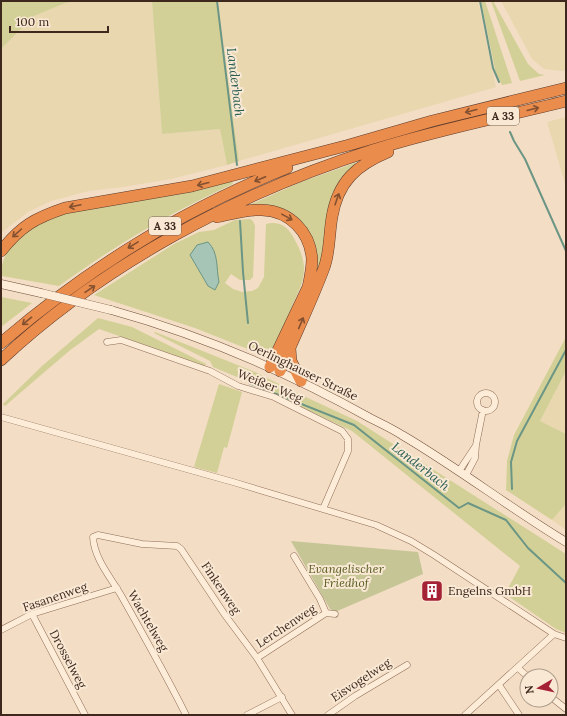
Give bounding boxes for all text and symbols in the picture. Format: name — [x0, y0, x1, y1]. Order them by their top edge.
scale bar — [10, 8, 108, 34]
text: 100 m — [16, 14, 49, 29]
water label: Landerbach — [223, 47, 248, 118]
one-way arrow — [526, 105, 539, 112]
road number: A 33 — [487, 107, 519, 125]
one-way arrow — [465, 108, 478, 116]
one-way arrow — [255, 176, 267, 183]
one-way arrow — [197, 180, 210, 188]
one-way arrow — [334, 193, 341, 206]
one-way arrow — [69, 202, 82, 210]
one-way arrow — [281, 214, 293, 222]
road number: A 33 — [149, 217, 181, 235]
one-way arrow — [12, 228, 22, 238]
one-way arrow — [127, 242, 139, 250]
one-way arrow — [84, 285, 95, 293]
one-way arrow — [22, 317, 33, 325]
one-way arrow — [298, 317, 305, 329]
street label: Oerlinghauser Straße — [246, 337, 361, 404]
street label: Weißer Weg — [235, 366, 305, 406]
water label: Landerbach — [388, 438, 454, 495]
street label: Finkenweg — [198, 559, 245, 617]
park label: Evangelischer Friedhof — [308, 561, 384, 590]
street label: Fasanenweg — [20, 578, 90, 615]
building icon: Engelns GmbH — [419, 578, 445, 604]
place label: Engelns GmbH — [448, 583, 531, 598]
street label: Wachtelweg — [125, 588, 172, 654]
street label: Lerchenweg — [253, 600, 319, 650]
street label: Drosselweg — [47, 627, 90, 691]
street label: Eisvogelweg — [328, 654, 394, 704]
north arrow — [519, 668, 559, 708]
text: N — [521, 684, 537, 695]

